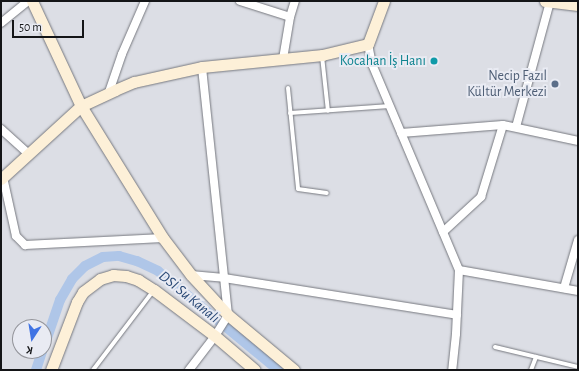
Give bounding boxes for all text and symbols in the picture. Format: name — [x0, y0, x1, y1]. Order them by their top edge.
scale bar — [14, 12, 86, 38]
text: 50 m — [19, 21, 42, 33]
place label: Kocahan İş Hanı — [340, 53, 426, 69]
marker: Kocahan İş Hanı — [429, 56, 439, 66]
place label: Necip Fazıl Kültür Merkezi — [467, 68, 547, 100]
marker: Necip Fazıl Kültür Merkezi — [550, 79, 560, 89]
water label: DSİ Su Kanalı — [155, 267, 223, 327]
north arrow — [12, 319, 52, 359]
text: K — [25, 344, 34, 356]

